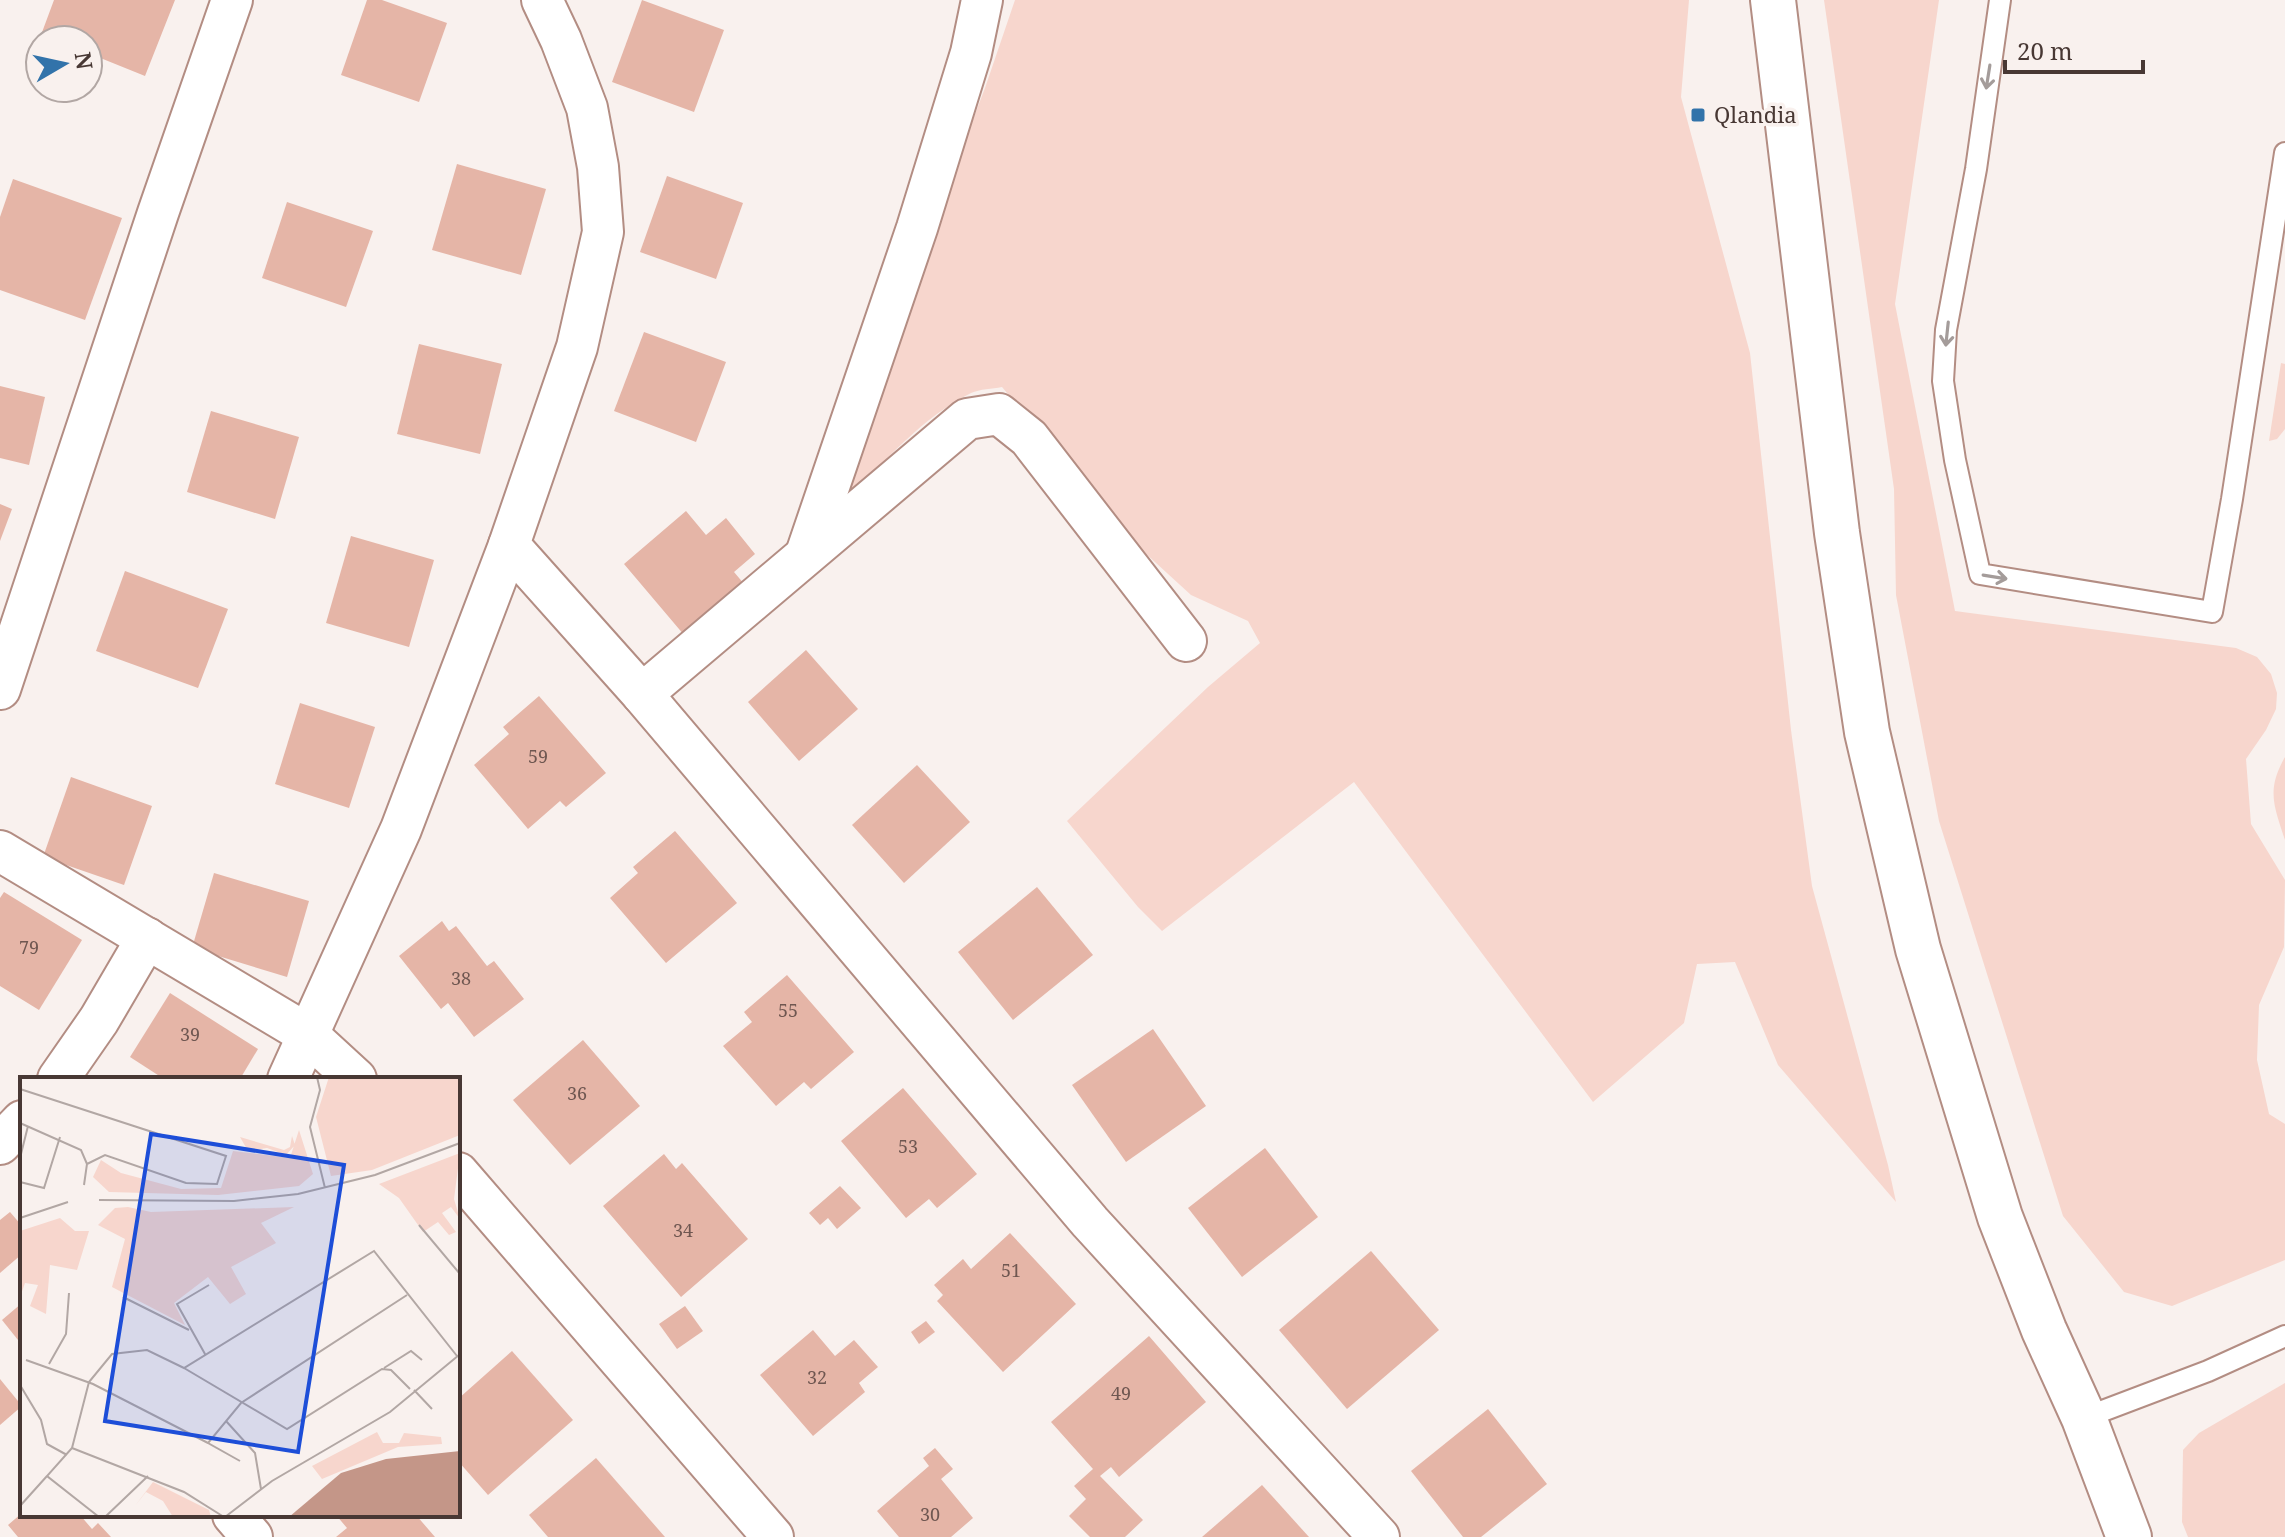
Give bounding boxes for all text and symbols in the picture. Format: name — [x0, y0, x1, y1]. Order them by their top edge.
north arrow — [24, 24, 104, 104]
scale bar — [2005, 24, 2143, 74]
text: 20 m — [2017, 34, 2073, 67]
text: N — [69, 50, 101, 72]
one-way arrow — [1979, 64, 1994, 89]
place label: Qlandia — [1714, 99, 1797, 129]
marker: Qlandia — [1689, 106, 1707, 124]
one-way arrow — [1939, 320, 1954, 347]
one-way arrow — [1982, 570, 2008, 585]
house number: 59 — [528, 744, 548, 768]
house number: 79 — [19, 935, 39, 959]
house number: 38 — [451, 966, 471, 990]
house number: 55 — [778, 998, 798, 1022]
house number: 39 — [180, 1022, 200, 1046]
inset map — [20, 1077, 460, 1517]
house number: 36 — [567, 1081, 587, 1105]
house number: 53 — [898, 1134, 918, 1158]
house number: 34 — [673, 1218, 693, 1242]
house number: 51 — [1001, 1258, 1021, 1282]
house number: 32 — [807, 1365, 827, 1389]
house number: 49 — [1111, 1381, 1131, 1405]
house number: 30 — [920, 1502, 940, 1526]

